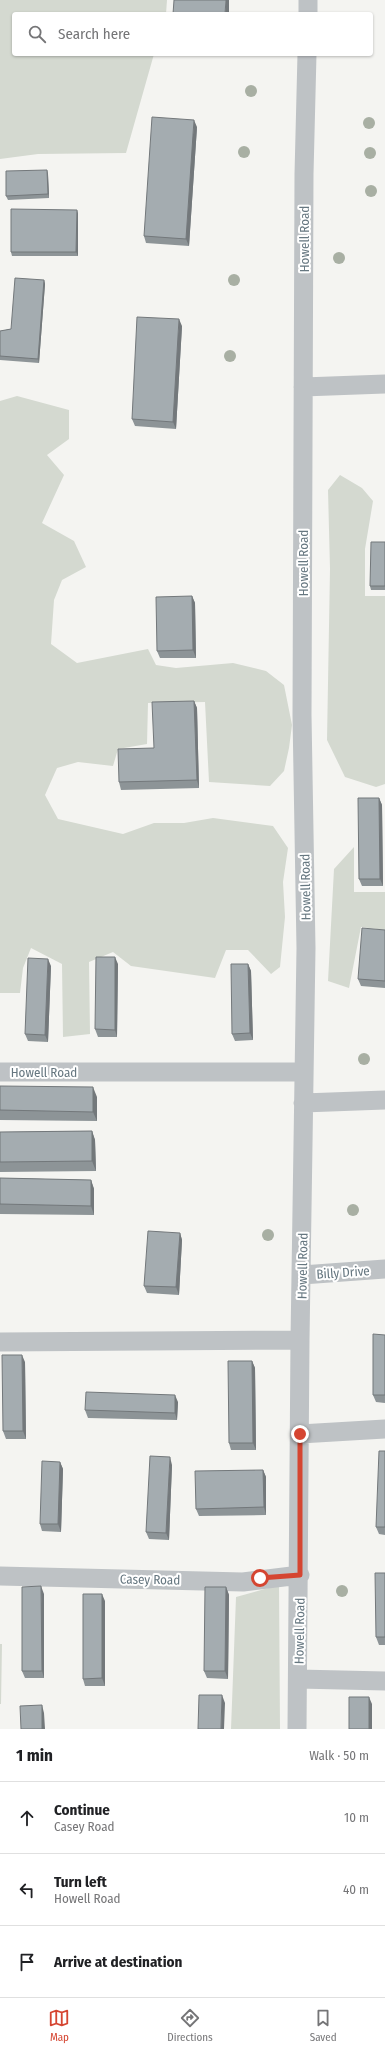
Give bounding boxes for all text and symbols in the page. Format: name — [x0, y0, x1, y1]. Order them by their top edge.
search box — [12, 12, 373, 56]
icon: search — [26, 23, 48, 45]
text: Search here — [58, 25, 130, 43]
street label: Howell Road — [297, 206, 312, 272]
street label: Howell Road — [296, 530, 311, 596]
street label: Howell Road — [297, 854, 314, 920]
street label: Howell Road — [11, 1065, 77, 1080]
street label: Howell Road — [294, 1233, 311, 1299]
street label: Billy Drive — [316, 1263, 370, 1282]
route end — [291, 1425, 309, 1443]
route start — [251, 1569, 269, 1587]
street label: Casey Road — [120, 1571, 180, 1588]
street label: Howell Road — [291, 1598, 308, 1664]
text: 1 min — [16, 1745, 53, 1766]
text: Walk · 50 m — [309, 1748, 369, 1763]
text: Continue — [54, 1801, 110, 1819]
icon: ahead — [16, 1807, 38, 1829]
text: 10 m — [344, 1810, 369, 1825]
text: Casey Road — [54, 1819, 114, 1834]
text: Turn left — [54, 1873, 107, 1891]
icon: left — [16, 1879, 38, 1901]
text: 40 m — [343, 1882, 369, 1897]
text: Howell Road — [54, 1891, 121, 1906]
icon: arrive — [16, 1951, 38, 1973]
text: Arrive at destination — [54, 1953, 182, 1971]
tab: Map — [48, 2007, 70, 2044]
tab: Directions — [167, 2007, 213, 2044]
tab: Saved — [310, 2007, 337, 2044]

